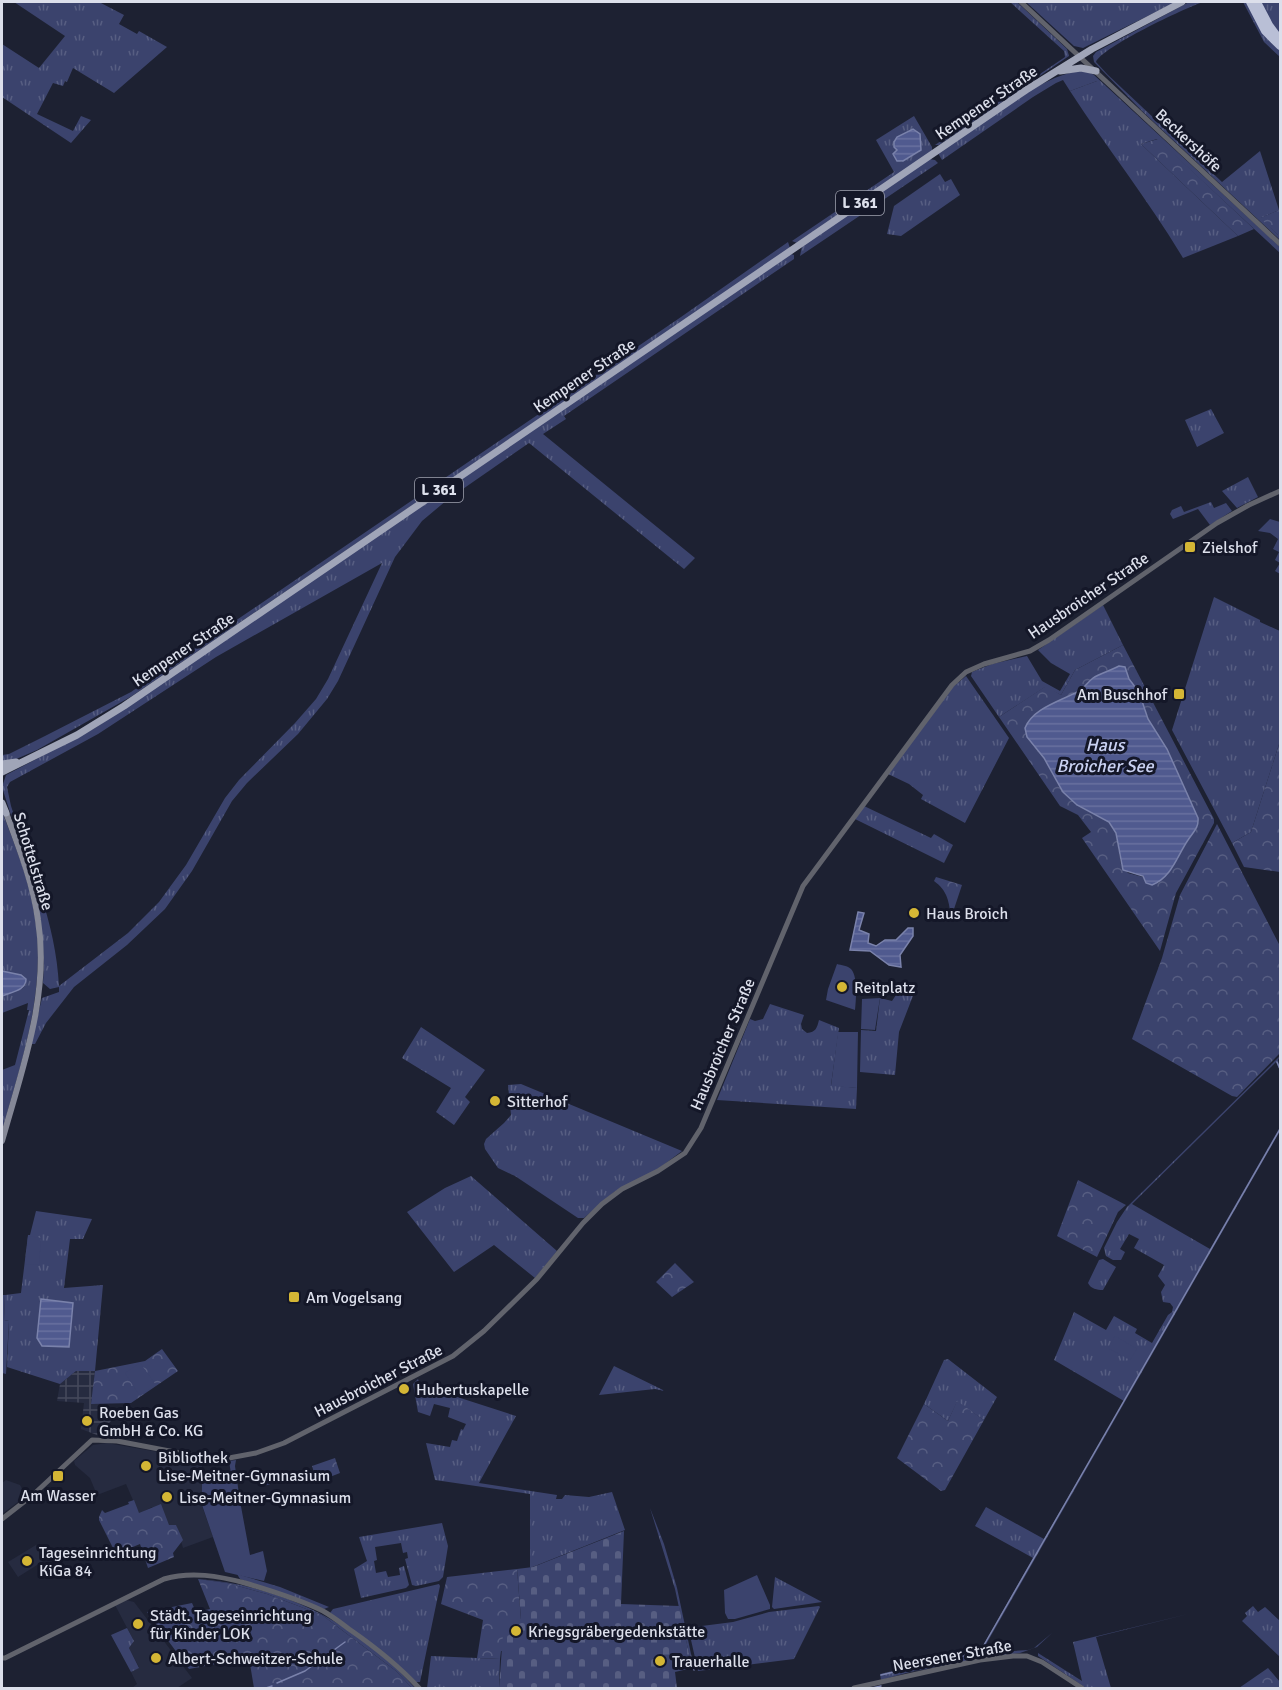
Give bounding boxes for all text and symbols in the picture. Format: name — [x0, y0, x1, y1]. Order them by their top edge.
street label: Kempener Straße — [932, 61, 1042, 144]
street label: Beckershöfe — [1151, 105, 1226, 177]
road number: L 361 — [836, 191, 884, 215]
street label: Kempener Straße — [530, 334, 640, 417]
road number: L 361 — [415, 478, 463, 502]
place label: Zielshof — [1202, 538, 1258, 558]
marker: Zielshof — [1183, 540, 1197, 554]
street label: Hausbroicher Straße — [1024, 548, 1153, 644]
street label: Kempener Straße — [129, 608, 239, 691]
place label: Am Buschhof — [1077, 685, 1168, 705]
marker: Am Buschhof — [1172, 687, 1186, 701]
water label: Haus Broicher See — [1056, 734, 1155, 777]
street label: Schottelstraße — [9, 810, 57, 913]
place label: Haus Broich — [926, 904, 1008, 924]
marker: Haus Broich — [907, 906, 921, 920]
street label: Hausbroicher Straße — [686, 975, 760, 1113]
place label: Reitplatz — [854, 978, 915, 998]
marker: Reitplatz — [835, 980, 849, 994]
place label: Sitterhof — [507, 1092, 568, 1112]
marker: Sitterhof — [488, 1094, 502, 1108]
place label: Am Vogelsang — [306, 1288, 402, 1308]
marker: Am Vogelsang — [287, 1290, 301, 1304]
street label: Hausbroicher Straße — [311, 1340, 446, 1422]
place label: Hubertuskapelle — [416, 1380, 529, 1400]
marker: Hubertuskapelle — [397, 1382, 411, 1396]
place label: Roeben Gas GmbH & Co. KG — [99, 1403, 203, 1441]
marker: Roeben Gas GmbH & Co. KG — [80, 1414, 94, 1428]
place label: Bibliothek Lise-Meitner-Gymnasium — [158, 1448, 330, 1486]
marker: Bibliothek Lise-Meitner-Gymnasium — [139, 1459, 153, 1473]
marker: Am Wasser — [51, 1469, 65, 1483]
place label: Am Wasser — [20, 1486, 96, 1506]
place label: Lise-Meitner-Gymnasium — [179, 1488, 351, 1508]
marker: Lise-Meitner-Gymnasium — [160, 1490, 174, 1504]
place label: Tageseinrichtung KiGa 84 — [39, 1543, 157, 1581]
marker: Tageseinrichtung KiGa 84 — [20, 1554, 34, 1568]
place label: Städt. Tageseinrichtung für Kinder LOK — [150, 1606, 312, 1644]
marker: Städt. Tageseinrichtung für Kinder LOK — [131, 1617, 145, 1631]
place label: Kriegsgräbergedenkstätte — [528, 1622, 705, 1642]
marker: Kriegsgräbergedenkstätte — [509, 1624, 523, 1638]
street label: Neersener Straße — [891, 1636, 1013, 1676]
place label: Albert-Schweitzer-Schule — [168, 1649, 343, 1669]
marker: Albert-Schweitzer-Schule — [149, 1651, 163, 1665]
place label: Trauerhalle — [672, 1652, 749, 1672]
marker: Trauerhalle — [653, 1654, 667, 1668]

